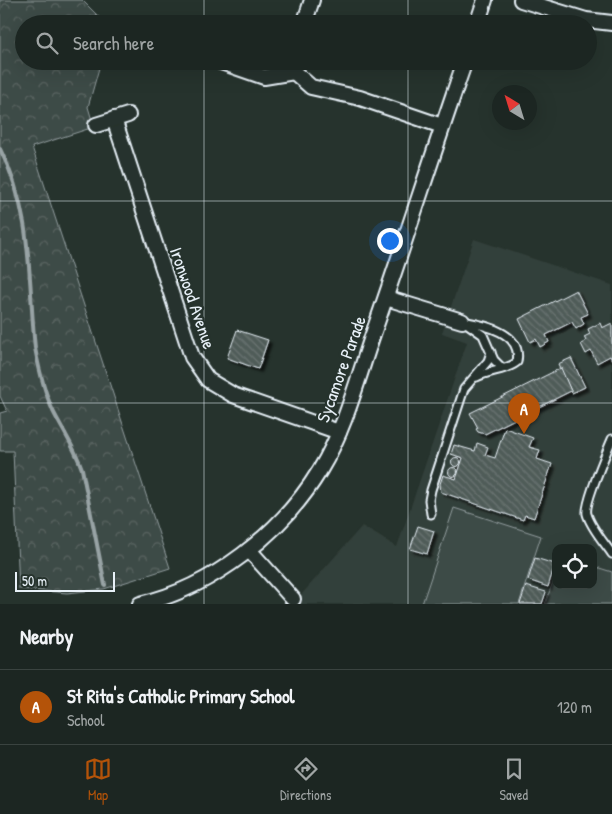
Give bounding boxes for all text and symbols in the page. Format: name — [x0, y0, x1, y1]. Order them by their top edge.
search box — [15, 15, 597, 70]
icon: search — [33, 29, 61, 57]
text: Search here — [73, 30, 154, 56]
north arrow — [492, 85, 537, 130]
your location — [377, 228, 403, 254]
street label: Ironwood Avenue — [164, 244, 222, 352]
street label: Sycamore Parade — [310, 312, 372, 426]
pin: A — [508, 393, 540, 434]
map controls — [552, 544, 597, 589]
button: locate — [552, 544, 597, 589]
scale bar — [15, 569, 115, 592]
text: 50 m — [22, 571, 47, 590]
text: Nearby — [20, 622, 73, 651]
text: St Rita's Catholic Primary School — [67, 683, 295, 709]
text: A — [32, 696, 40, 718]
text: 120 m — [557, 696, 592, 718]
text: School — [67, 709, 104, 731]
tab: Map — [84, 755, 112, 804]
tab: Directions — [280, 755, 331, 804]
tab: Saved — [499, 755, 528, 804]

